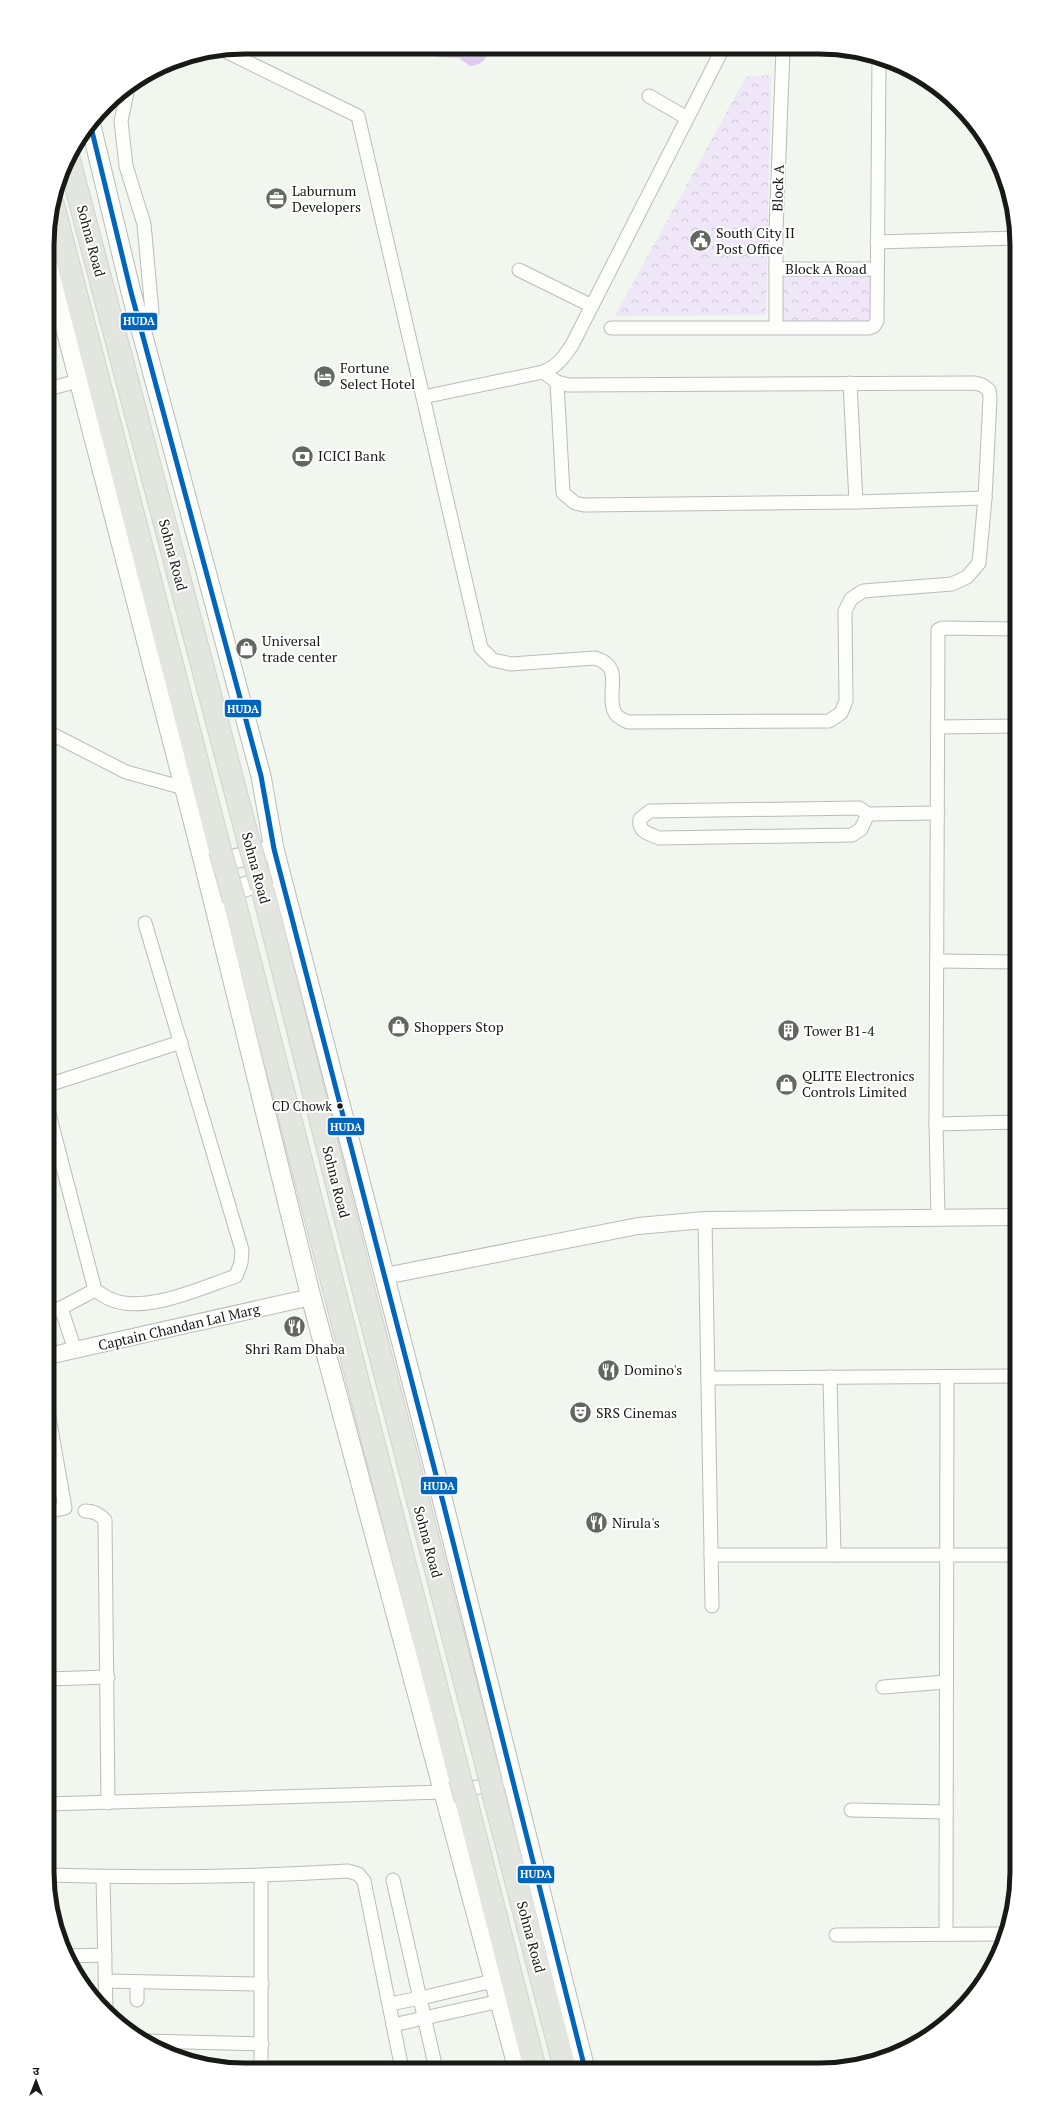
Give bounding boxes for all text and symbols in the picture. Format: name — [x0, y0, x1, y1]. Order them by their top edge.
street label: Block A — [767, 164, 788, 212]
place label: Laburnum Developers — [292, 181, 361, 216]
office icon: Laburnum Developers — [264, 186, 290, 212]
street label: Sohna Road — [73, 203, 110, 279]
place label: South City II Post Office — [716, 223, 795, 258]
public building icon: South City II Post Office — [688, 228, 714, 254]
street label: Block A Road — [785, 259, 867, 278]
line badge: HUDA — [120, 312, 158, 331]
text: HUDA — [123, 314, 156, 328]
place label: Fortune Select Hotel — [340, 358, 415, 393]
hotel icon: Fortune Select Hotel — [312, 363, 338, 389]
bank icon: ICICI Bank — [289, 443, 315, 469]
place label: ICICI Bank — [318, 446, 386, 465]
street label: Sohna Road — [155, 517, 192, 593]
place label: Universal trade center — [262, 631, 338, 666]
shop icon: Universal trade center — [233, 636, 259, 662]
line badge: HUDA — [224, 699, 262, 718]
text: HUDA — [227, 702, 260, 716]
street label: Sohna Road — [238, 830, 275, 906]
shop icon: Shoppers Stop — [386, 1014, 412, 1040]
place label: Shoppers Stop — [414, 1017, 504, 1036]
building icon: Tower B1-4 — [775, 1018, 801, 1044]
place label: Tower B1-4 — [804, 1021, 875, 1040]
place label: QLITE Electronics Controls Limited — [802, 1066, 915, 1101]
shop icon: QLITE Electronics Controls Limited — [773, 1071, 799, 1097]
place label: CD Chowk — [272, 1097, 332, 1115]
marker: CD Chowk — [335, 1101, 345, 1111]
line badge: HUDA — [327, 1117, 365, 1136]
text: HUDA — [330, 1120, 363, 1134]
street label: Sohna Road — [318, 1144, 355, 1220]
street label: Captain Chandan Lal Marg — [96, 1298, 262, 1354]
restaurant icon: Shri Ram Dhaba — [282, 1314, 308, 1340]
place label: Shri Ram Dhaba — [245, 1339, 345, 1358]
restaurant icon: Domino's — [596, 1357, 622, 1383]
place label: Domino's — [624, 1360, 682, 1379]
theatre icon: SRS Cinemas — [567, 1400, 593, 1426]
place label: SRS Cinemas — [596, 1403, 677, 1422]
line badge: HUDA — [420, 1476, 458, 1495]
text: HUDA — [423, 1479, 456, 1493]
street label: Sohna Road — [410, 1504, 447, 1580]
restaurant icon: Nirula's — [584, 1510, 610, 1536]
place label: Nirula's — [612, 1513, 660, 1532]
line badge: HUDA — [517, 1865, 555, 1884]
text: HUDA — [520, 1867, 553, 1881]
street label: Sohna Road — [513, 1899, 550, 1975]
north arrow — [16, 2061, 56, 2101]
text: उ — [33, 2064, 40, 2078]

